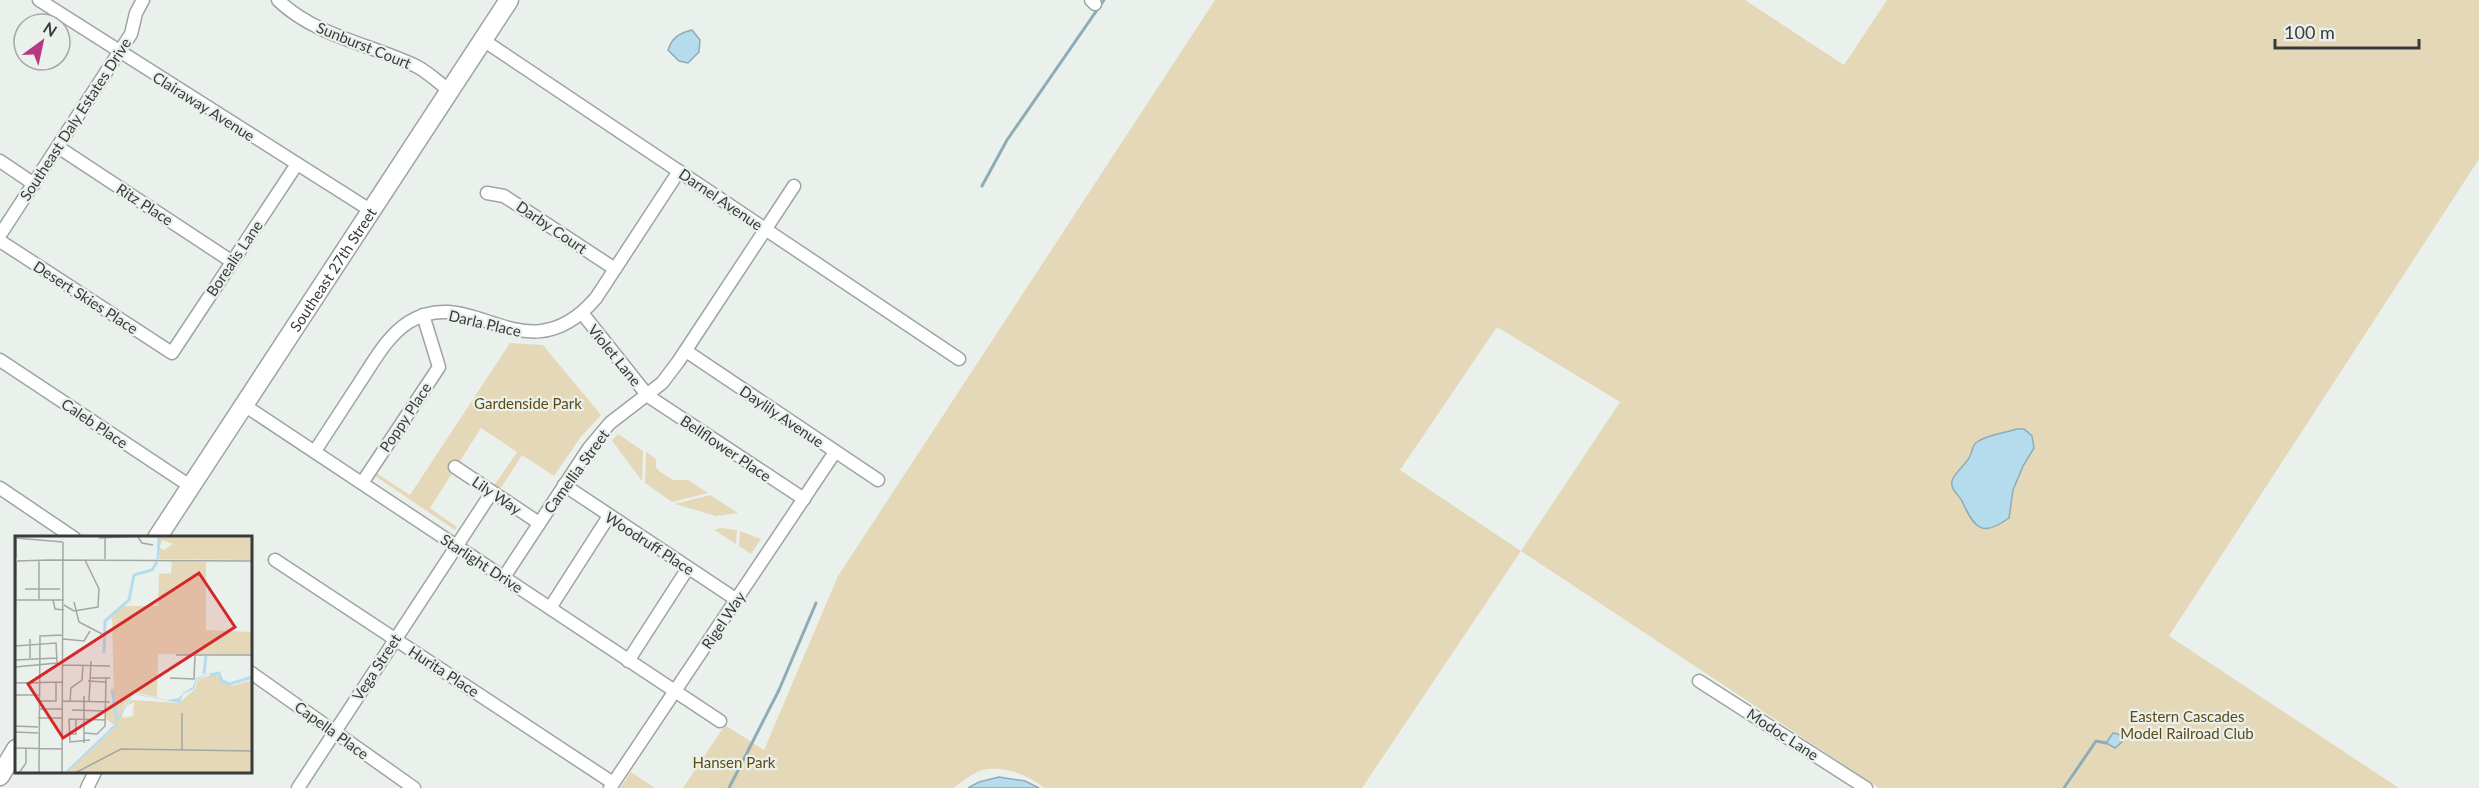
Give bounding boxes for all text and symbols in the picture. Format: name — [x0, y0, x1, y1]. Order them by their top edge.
north arrow — [12, 12, 72, 72]
scale bar — [2275, 12, 2419, 50]
text: N — [40, 18, 61, 40]
street label: Sunburst Court — [314, 18, 414, 72]
text: 100 m — [2284, 21, 2335, 43]
street label: Southeast Daly Estates Drive — [16, 34, 134, 204]
street label: Clairaway Avenue — [150, 67, 258, 145]
street label: Darnel Avenue — [676, 164, 766, 234]
street label: Ritz Place — [113, 179, 177, 229]
street label: Darby Court — [513, 197, 591, 257]
street label: Southeast 27th Street — [286, 204, 380, 335]
street label: Borealis Lane — [202, 217, 266, 299]
street label: Desert Skies Place — [30, 257, 142, 337]
street label: Darla Place — [447, 306, 523, 340]
street label: Violet Lane — [585, 320, 645, 390]
street label: Poppy Place — [375, 379, 435, 455]
street label: Daylily Avenue — [737, 381, 827, 451]
street label: Caleb Place — [58, 394, 132, 452]
park label: Gardenside Park — [474, 394, 582, 412]
street label: Bellflower Place — [677, 411, 775, 485]
street label: Camellia Street — [540, 425, 613, 516]
street label: Lily Way — [469, 472, 525, 518]
street label: Woodruff Place — [602, 508, 698, 578]
street label: Starlight Drive — [438, 530, 526, 596]
inset map — [15, 536, 252, 773]
street label: Rigel Way — [697, 588, 749, 652]
street label: Vega Street — [348, 630, 404, 704]
street label: Hurita Place — [405, 642, 483, 700]
street label: Capella Place — [291, 697, 373, 763]
street label: Modoc Lane — [1744, 704, 1822, 764]
park label: Eastern Cascades Model Railroad Club — [2120, 707, 2254, 742]
park label: Hansen Park — [693, 753, 776, 771]

